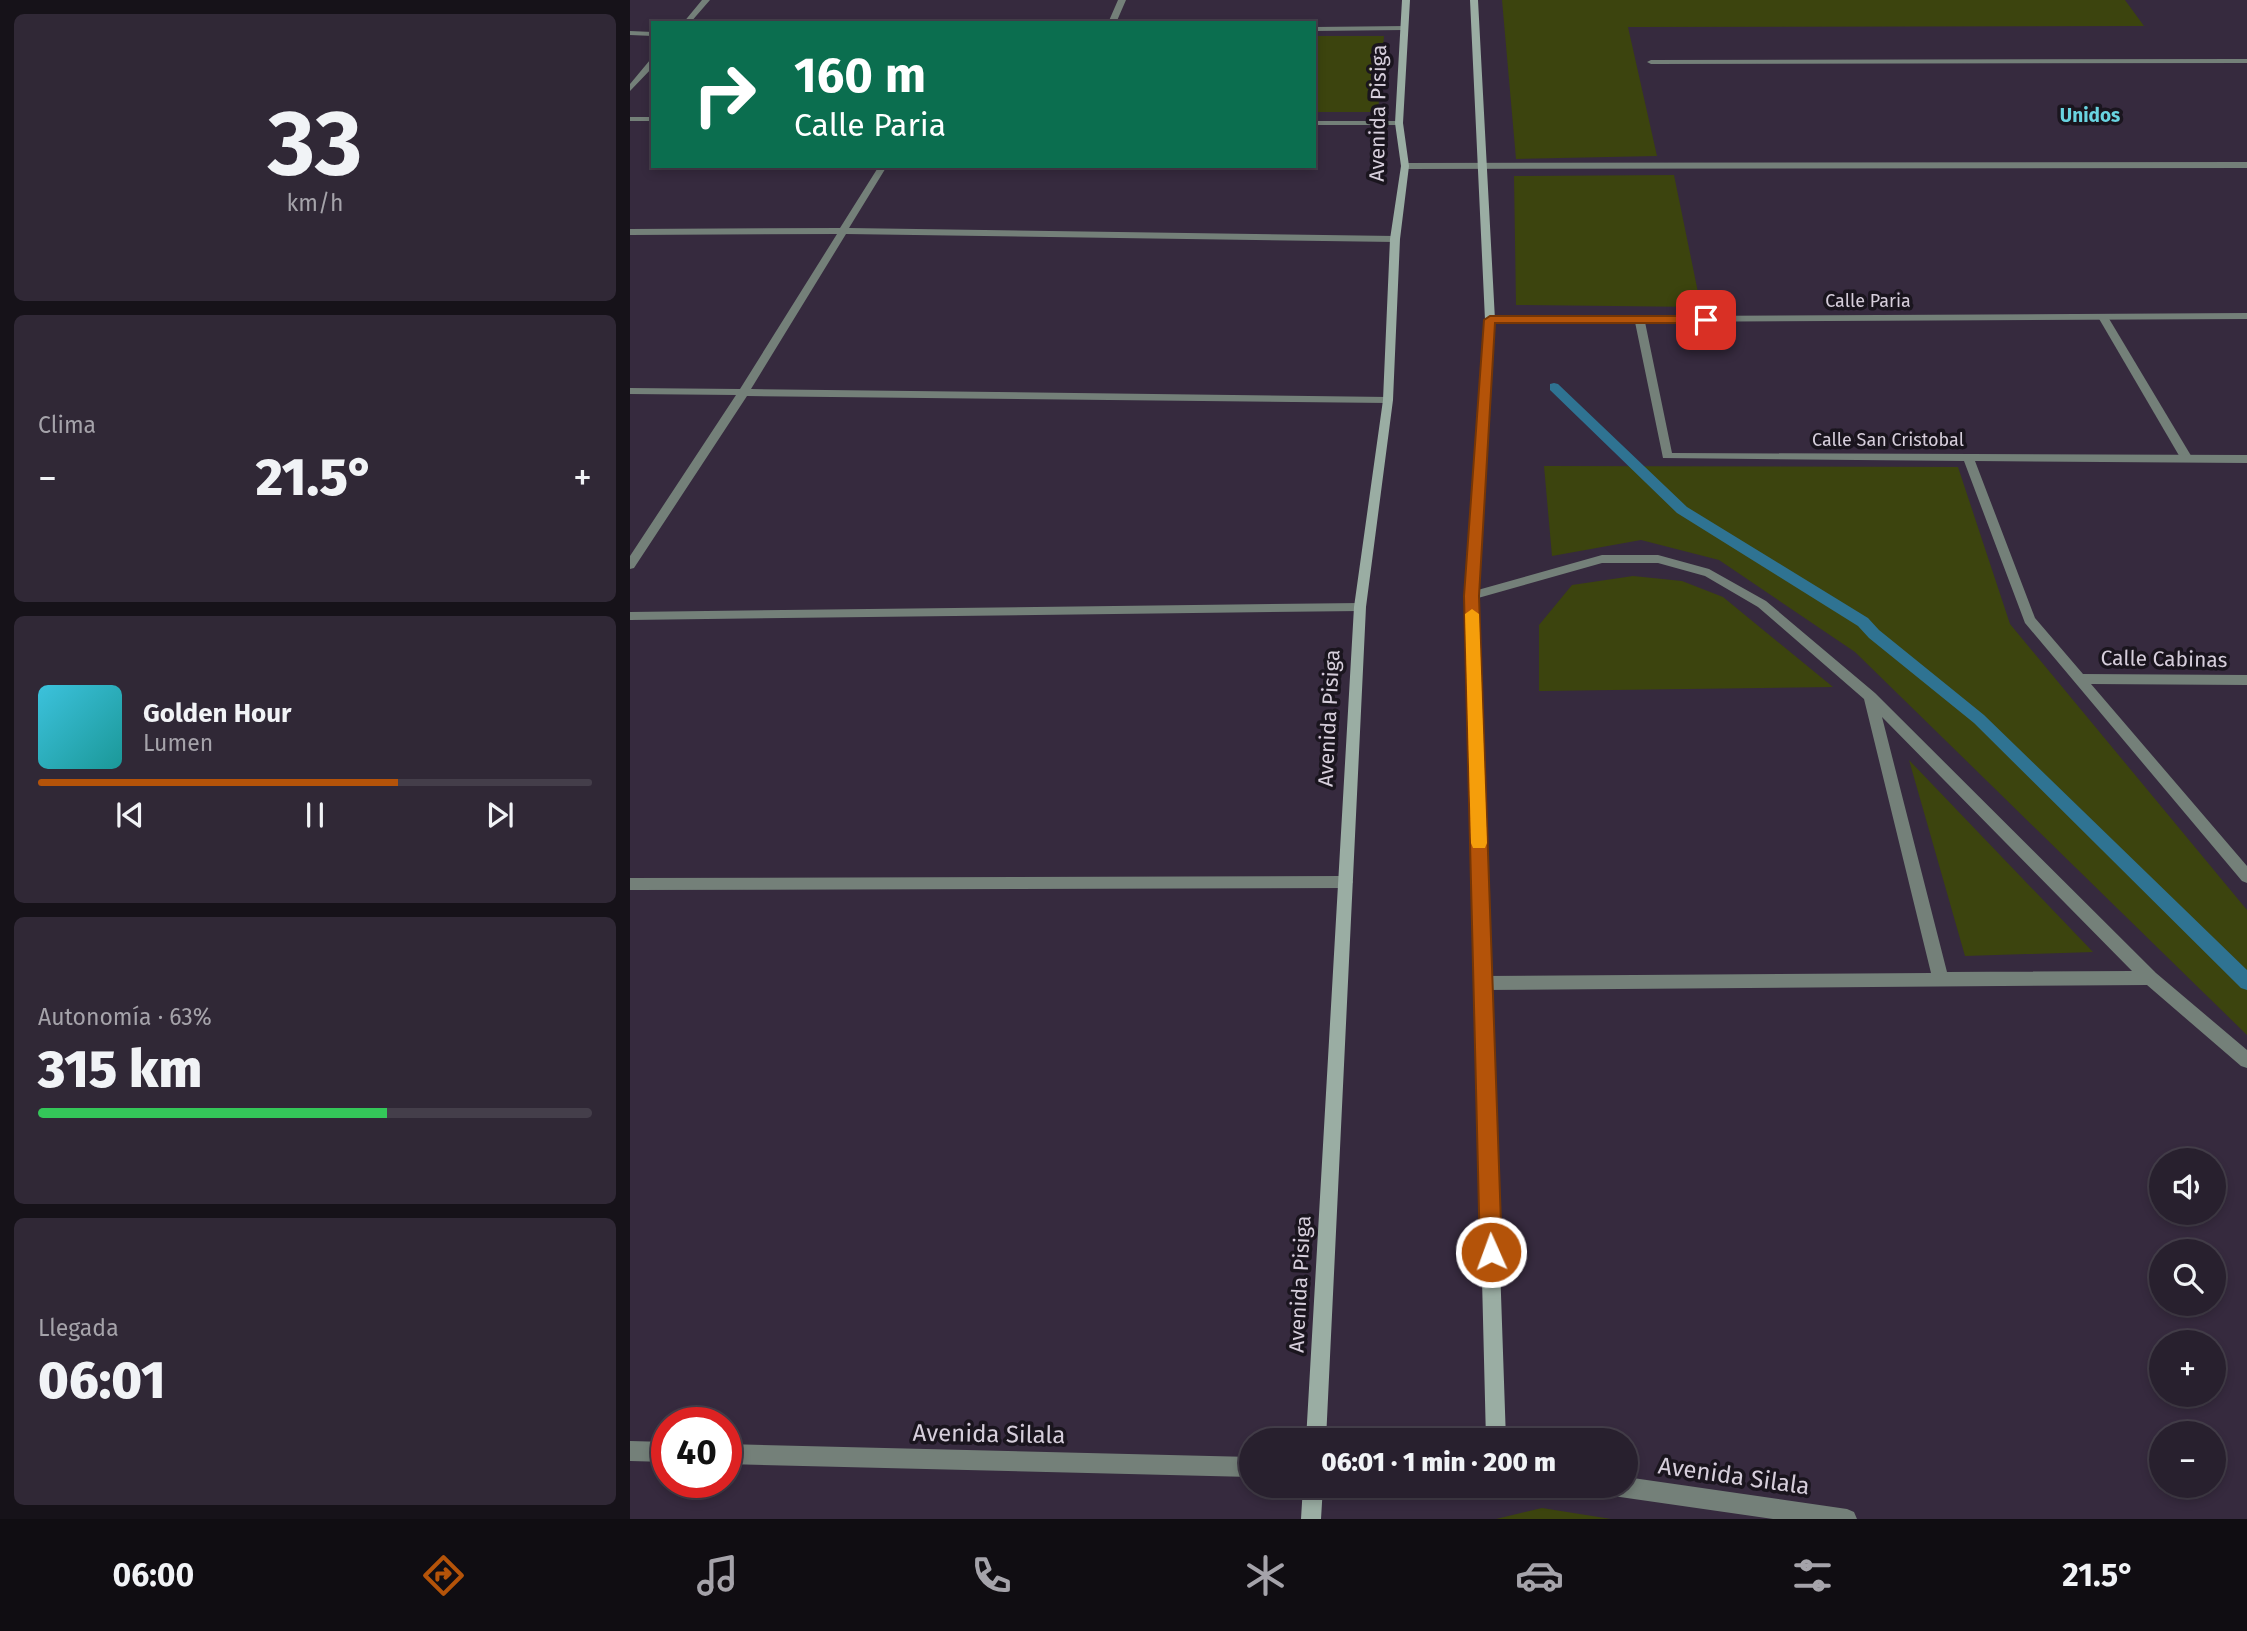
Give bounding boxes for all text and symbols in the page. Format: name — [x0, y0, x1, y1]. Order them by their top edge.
street label: Avenida Pisiga — [1364, 44, 1392, 182]
text: 160 m — [794, 46, 926, 105]
icon: right — [679, 49, 770, 140]
text: 33 — [268, 89, 362, 198]
district label: Unidos — [2060, 104, 2120, 127]
text: Calle Paria — [794, 106, 946, 144]
text: km/h — [287, 189, 343, 217]
pin — [1676, 290, 1736, 350]
street label: Calle Paria — [1825, 290, 1911, 312]
icon: arrive — [1687, 301, 1725, 339]
text: Clima — [38, 411, 96, 439]
street label: Calle San Cristobal — [1812, 429, 1964, 451]
text: 21.5° — [256, 446, 374, 509]
text: − — [38, 455, 57, 501]
text: + — [573, 455, 592, 501]
street label: Calle Cabinas — [2100, 645, 2228, 673]
street label: Avenida Pisiga — [1312, 649, 1346, 787]
text: Golden Hour — [143, 698, 291, 729]
text: Lumen — [143, 729, 213, 757]
icon: previous — [111, 796, 149, 834]
icon: pause — [296, 796, 334, 834]
icon: next — [481, 796, 519, 834]
text: Autonomía · 63% — [38, 1003, 212, 1031]
text: 315 km — [38, 1038, 202, 1101]
map controls — [2149, 1148, 2226, 1498]
button: sound — [2149, 1148, 2226, 1225]
street label: Avenida Pisiga — [1283, 1215, 1317, 1353]
position arrow — [1454, 1215, 1528, 1289]
button: search — [2149, 1239, 2226, 1316]
text: Llegada — [38, 1314, 119, 1342]
button: + — [2149, 1330, 2226, 1407]
text: 06:01 — [38, 1349, 166, 1412]
speed limit sign: 40 — [651, 1407, 742, 1498]
street label: Avenida Silala — [912, 1419, 1066, 1449]
button: − — [2149, 1421, 2226, 1498]
text: 06:01 · 1 min · 200 m — [1321, 1447, 1556, 1478]
street label: Avenida Silala — [1656, 1452, 1812, 1500]
icon: directions — [419, 1551, 468, 1600]
icon: music — [693, 1551, 742, 1600]
icon: phone — [967, 1551, 1016, 1600]
icon: climate — [1241, 1551, 1290, 1600]
icon: car — [1515, 1551, 1564, 1600]
icon: filters — [1788, 1551, 1837, 1600]
text: 06:00 — [112, 1556, 194, 1594]
text: 21.5° — [2062, 1556, 2135, 1594]

